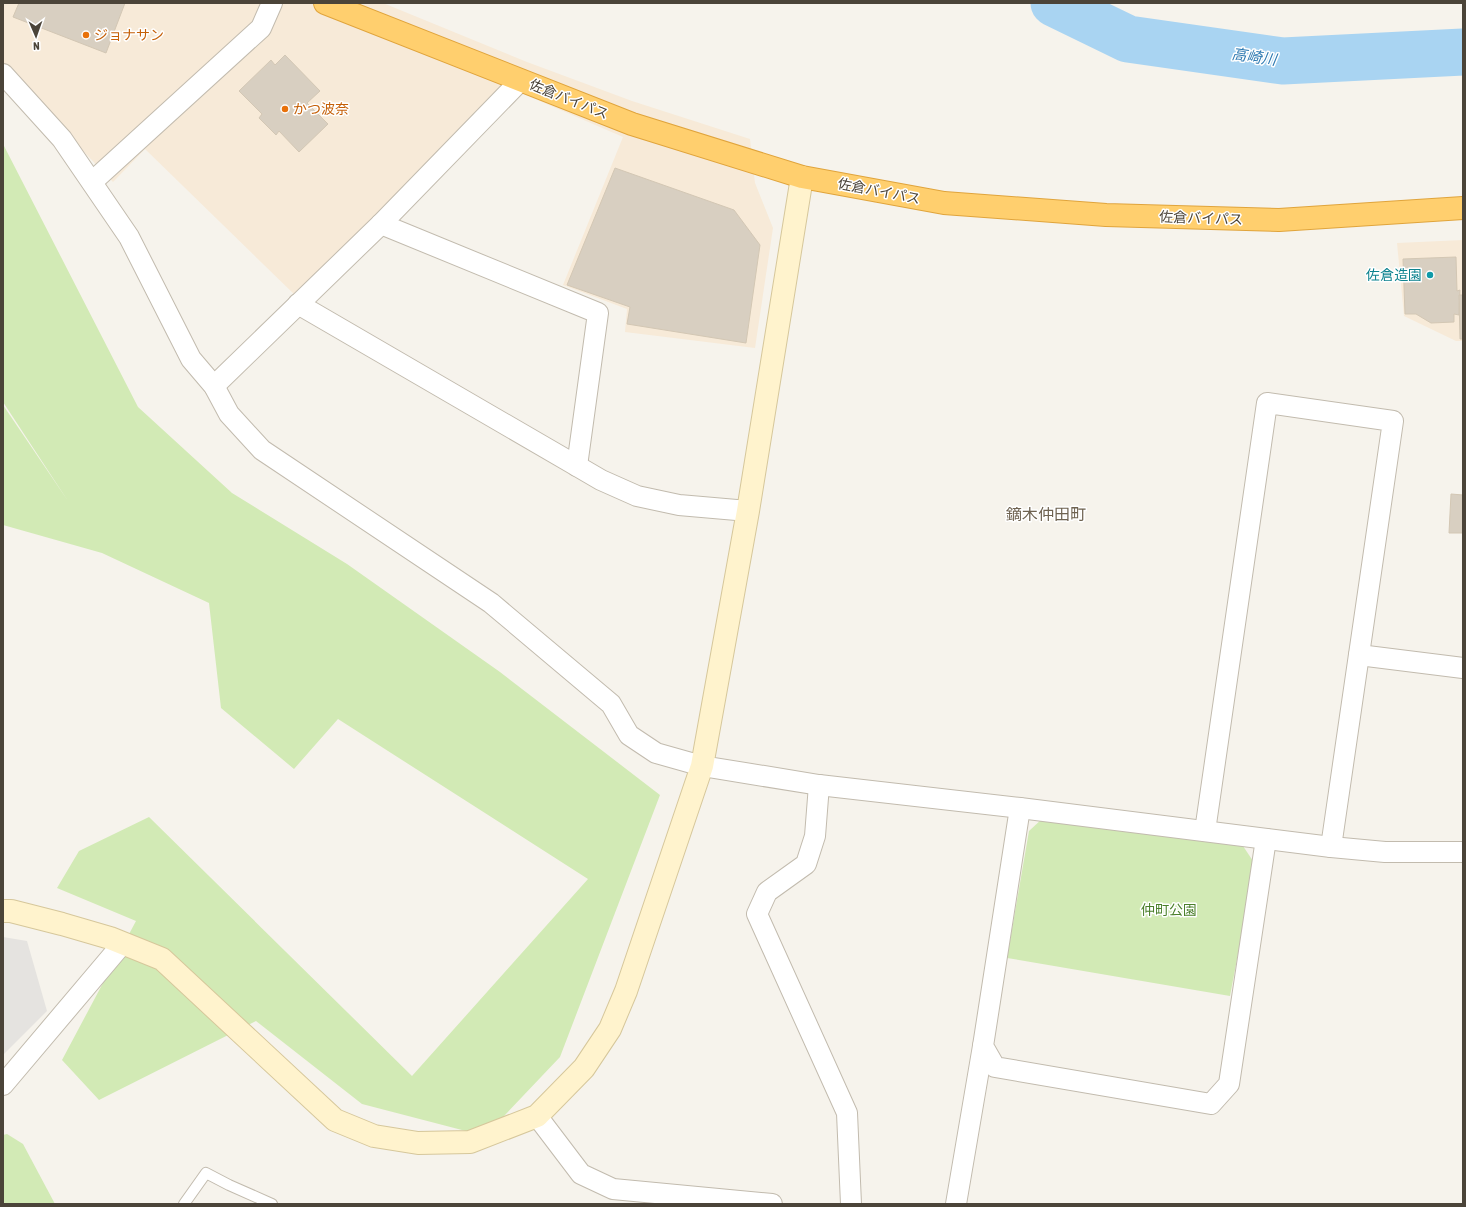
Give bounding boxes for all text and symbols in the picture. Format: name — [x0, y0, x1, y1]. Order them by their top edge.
north arrow — [16, 16, 56, 56]
place label: ジョナサン — [94, 27, 164, 43]
marker: ジョナサン — [81, 30, 91, 40]
text: N — [33, 40, 40, 52]
water label: 高崎川 — [1231, 45, 1280, 68]
street label: 佐倉バイパス — [527, 76, 611, 122]
place label: かつ波奈 — [293, 101, 349, 117]
marker: かつ波奈 — [280, 104, 290, 114]
street label: 佐倉バイパス — [836, 175, 922, 207]
street label: 佐倉バイパス — [1159, 209, 1243, 227]
place label: 佐倉造園 — [1366, 267, 1422, 283]
marker: 佐倉造園 — [1425, 270, 1435, 280]
district label: 鏑木仲田町 — [1006, 505, 1086, 523]
park label: 仲町公園 — [1141, 902, 1197, 918]

